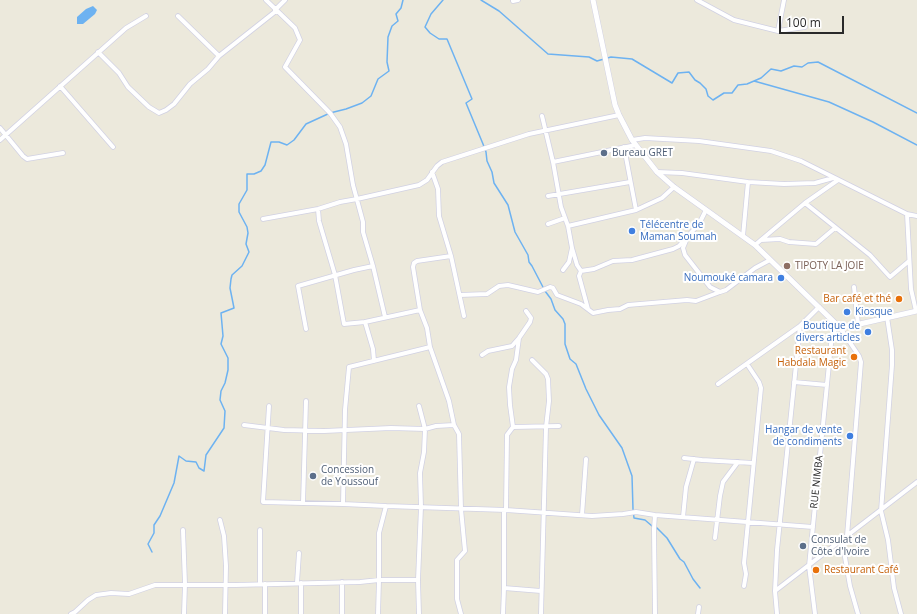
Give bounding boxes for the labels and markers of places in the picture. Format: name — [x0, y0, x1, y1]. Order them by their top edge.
place label: Bureau GRET — [612, 147, 673, 159]
marker: Bureau GRET — [599, 148, 609, 158]
place label: Télécentre de Maman Soumah — [640, 219, 717, 242]
marker: Télécentre de Maman Soumah — [627, 226, 637, 236]
place label: TIPOTY LA JOIE — [795, 260, 864, 272]
marker: TIPOTY LA JOIE — [782, 261, 792, 271]
place label: Noumouké camara — [684, 272, 773, 284]
marker: Noumouké camara — [776, 273, 786, 283]
place label: Bar café et thé — [823, 293, 891, 305]
marker: Bar café et thé — [894, 294, 904, 304]
place label: Kiosque — [855, 306, 892, 318]
marker: Kiosque — [842, 307, 852, 317]
place label: Boutique de divers articles — [796, 320, 860, 344]
marker: Boutique de divers articles — [863, 327, 873, 337]
place label: Restaurant Habdala Magic — [777, 345, 846, 368]
marker: Restaurant Habdala Magic — [849, 352, 859, 362]
place label: Hangar de vente de condiments — [765, 424, 842, 448]
marker: Hangar de vente de condiments — [845, 431, 855, 441]
place label: Concession de Youssouf — [321, 464, 378, 488]
marker: Concession de Youssouf — [308, 471, 318, 481]
place label: Consulat de Côte d'Ivoire — [811, 534, 869, 558]
marker: Consulat de Côte d'Ivoire — [798, 541, 808, 551]
place label: Restaurant Café — [824, 564, 899, 576]
marker: Restaurant Café — [811, 565, 821, 575]

